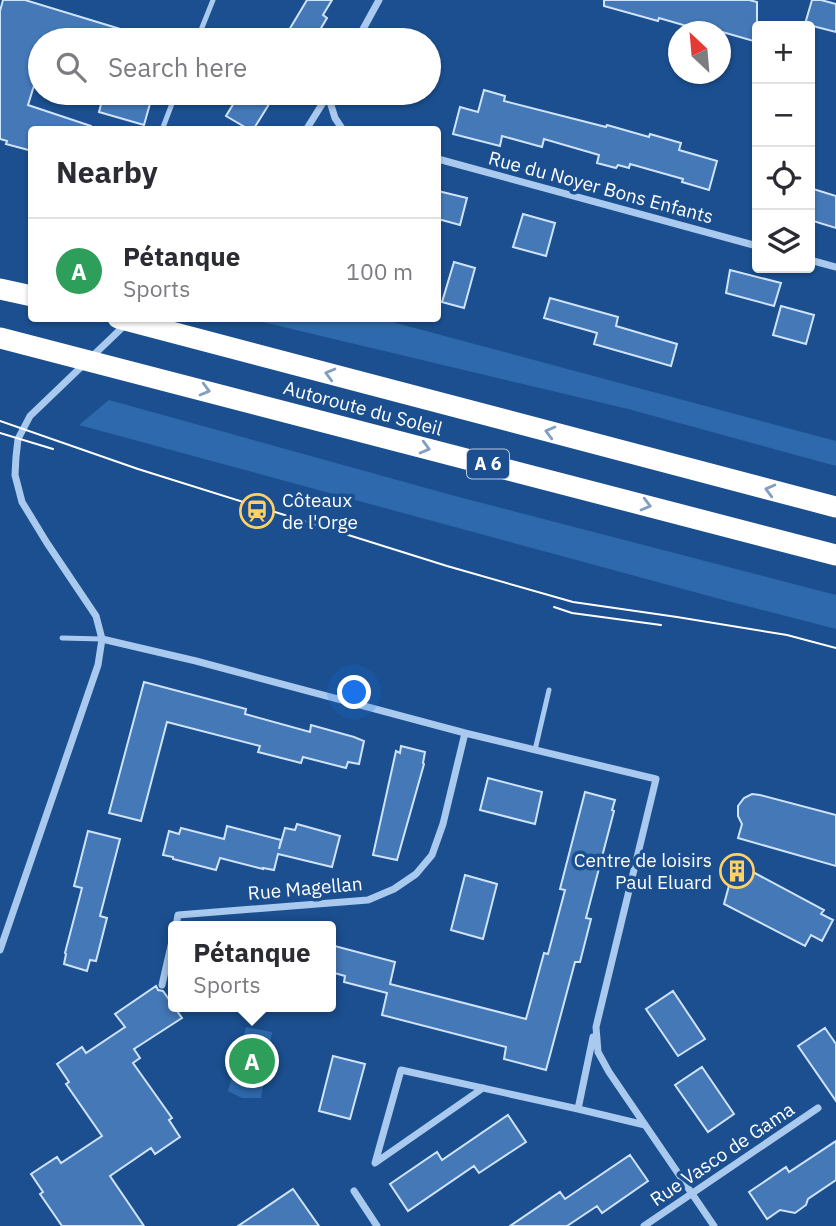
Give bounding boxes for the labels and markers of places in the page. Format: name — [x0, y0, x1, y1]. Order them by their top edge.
place label: Côteaux de l'Orge — [282, 488, 358, 534]
station icon: Côteaux de l'Orge — [238, 492, 276, 530]
place label: Centre de loisirs Paul Eluard — [574, 848, 712, 894]
building icon: Centre de loisirs Paul Eluard — [718, 852, 756, 890]
pin: A — [229, 1035, 275, 1087]

